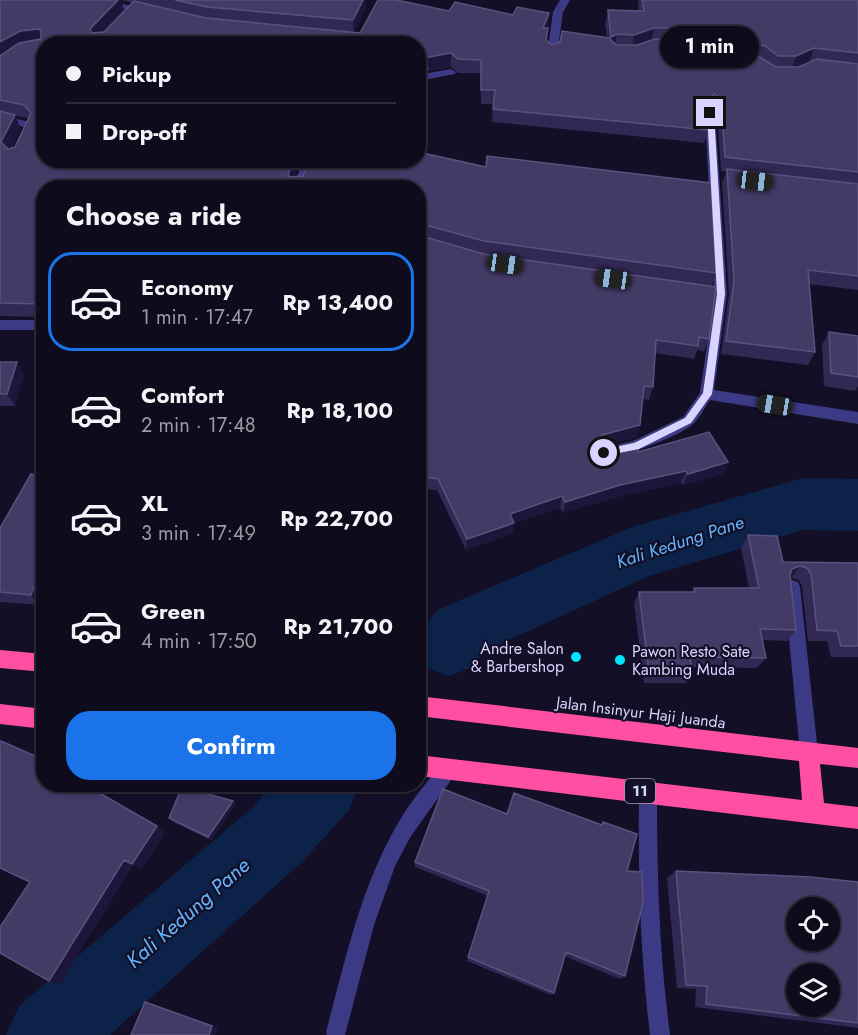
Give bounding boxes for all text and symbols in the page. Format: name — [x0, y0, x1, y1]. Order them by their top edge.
callout: 1 min — [660, 26, 760, 68]
text: 1 min — [685, 32, 734, 61]
text: Pickup — [102, 58, 171, 90]
route end — [696, 99, 723, 126]
text: Drop-off — [102, 116, 186, 148]
car — [736, 170, 774, 192]
text: Choose a ride — [66, 196, 241, 235]
car — [486, 253, 524, 275]
car — [594, 268, 632, 290]
text: Economy — [141, 271, 233, 303]
icon: car — [69, 275, 123, 329]
text: Rp 13,400 — [282, 286, 393, 318]
text: 1 min · 17:47 — [141, 303, 253, 332]
text: Comfort — [141, 379, 224, 411]
icon: car — [69, 383, 123, 437]
car — [756, 393, 794, 417]
text: Rp 18,100 — [286, 394, 393, 426]
text: 2 min · 17:48 — [141, 411, 256, 440]
route start — [590, 439, 617, 466]
text: XL — [141, 487, 168, 519]
icon: car — [69, 491, 123, 545]
text: Rp 22,700 — [280, 502, 393, 534]
water label: Kali Kedung Pane — [613, 509, 747, 575]
text: 3 min · 17:49 — [141, 519, 256, 548]
text: Green — [141, 595, 205, 627]
icon: car — [69, 599, 123, 653]
text: Rp 21,700 — [283, 610, 393, 642]
text: 4 min · 17:50 — [141, 627, 257, 656]
place label: Andre Salon & Barbershop — [471, 637, 564, 678]
place label: Pawon Resto Sate Kambing Muda — [632, 640, 750, 681]
marker: Andre Salon & Barbershop — [569, 650, 583, 664]
marker: Pawon Resto Sate Kambing Muda — [613, 653, 627, 667]
street label: Jalan Insinyur Haji Juanda — [553, 690, 727, 734]
button: Confirm — [66, 711, 396, 780]
road number: 11 — [625, 779, 655, 803]
water label: Kali Kedung Pane — [120, 850, 257, 975]
map controls — [786, 897, 840, 1017]
button: locate — [786, 897, 840, 951]
button: layers — [786, 963, 840, 1017]

